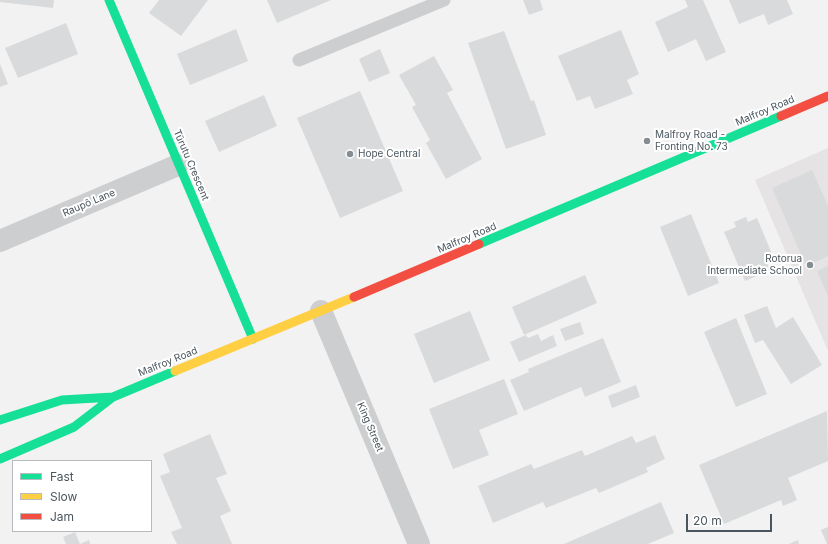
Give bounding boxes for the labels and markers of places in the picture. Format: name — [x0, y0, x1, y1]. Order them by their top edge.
place label: Malfroy Road - Fronting No. 73 — [655, 129, 728, 152]
marker: Malfroy Road - Fronting No. 73 — [642, 136, 652, 146]
place label: Hope Central — [358, 148, 420, 160]
marker: Hope Central — [345, 149, 355, 159]
place label: Rotorua Intermediate School — [707, 253, 802, 276]
marker: Rotorua Intermediate School — [805, 260, 815, 270]

